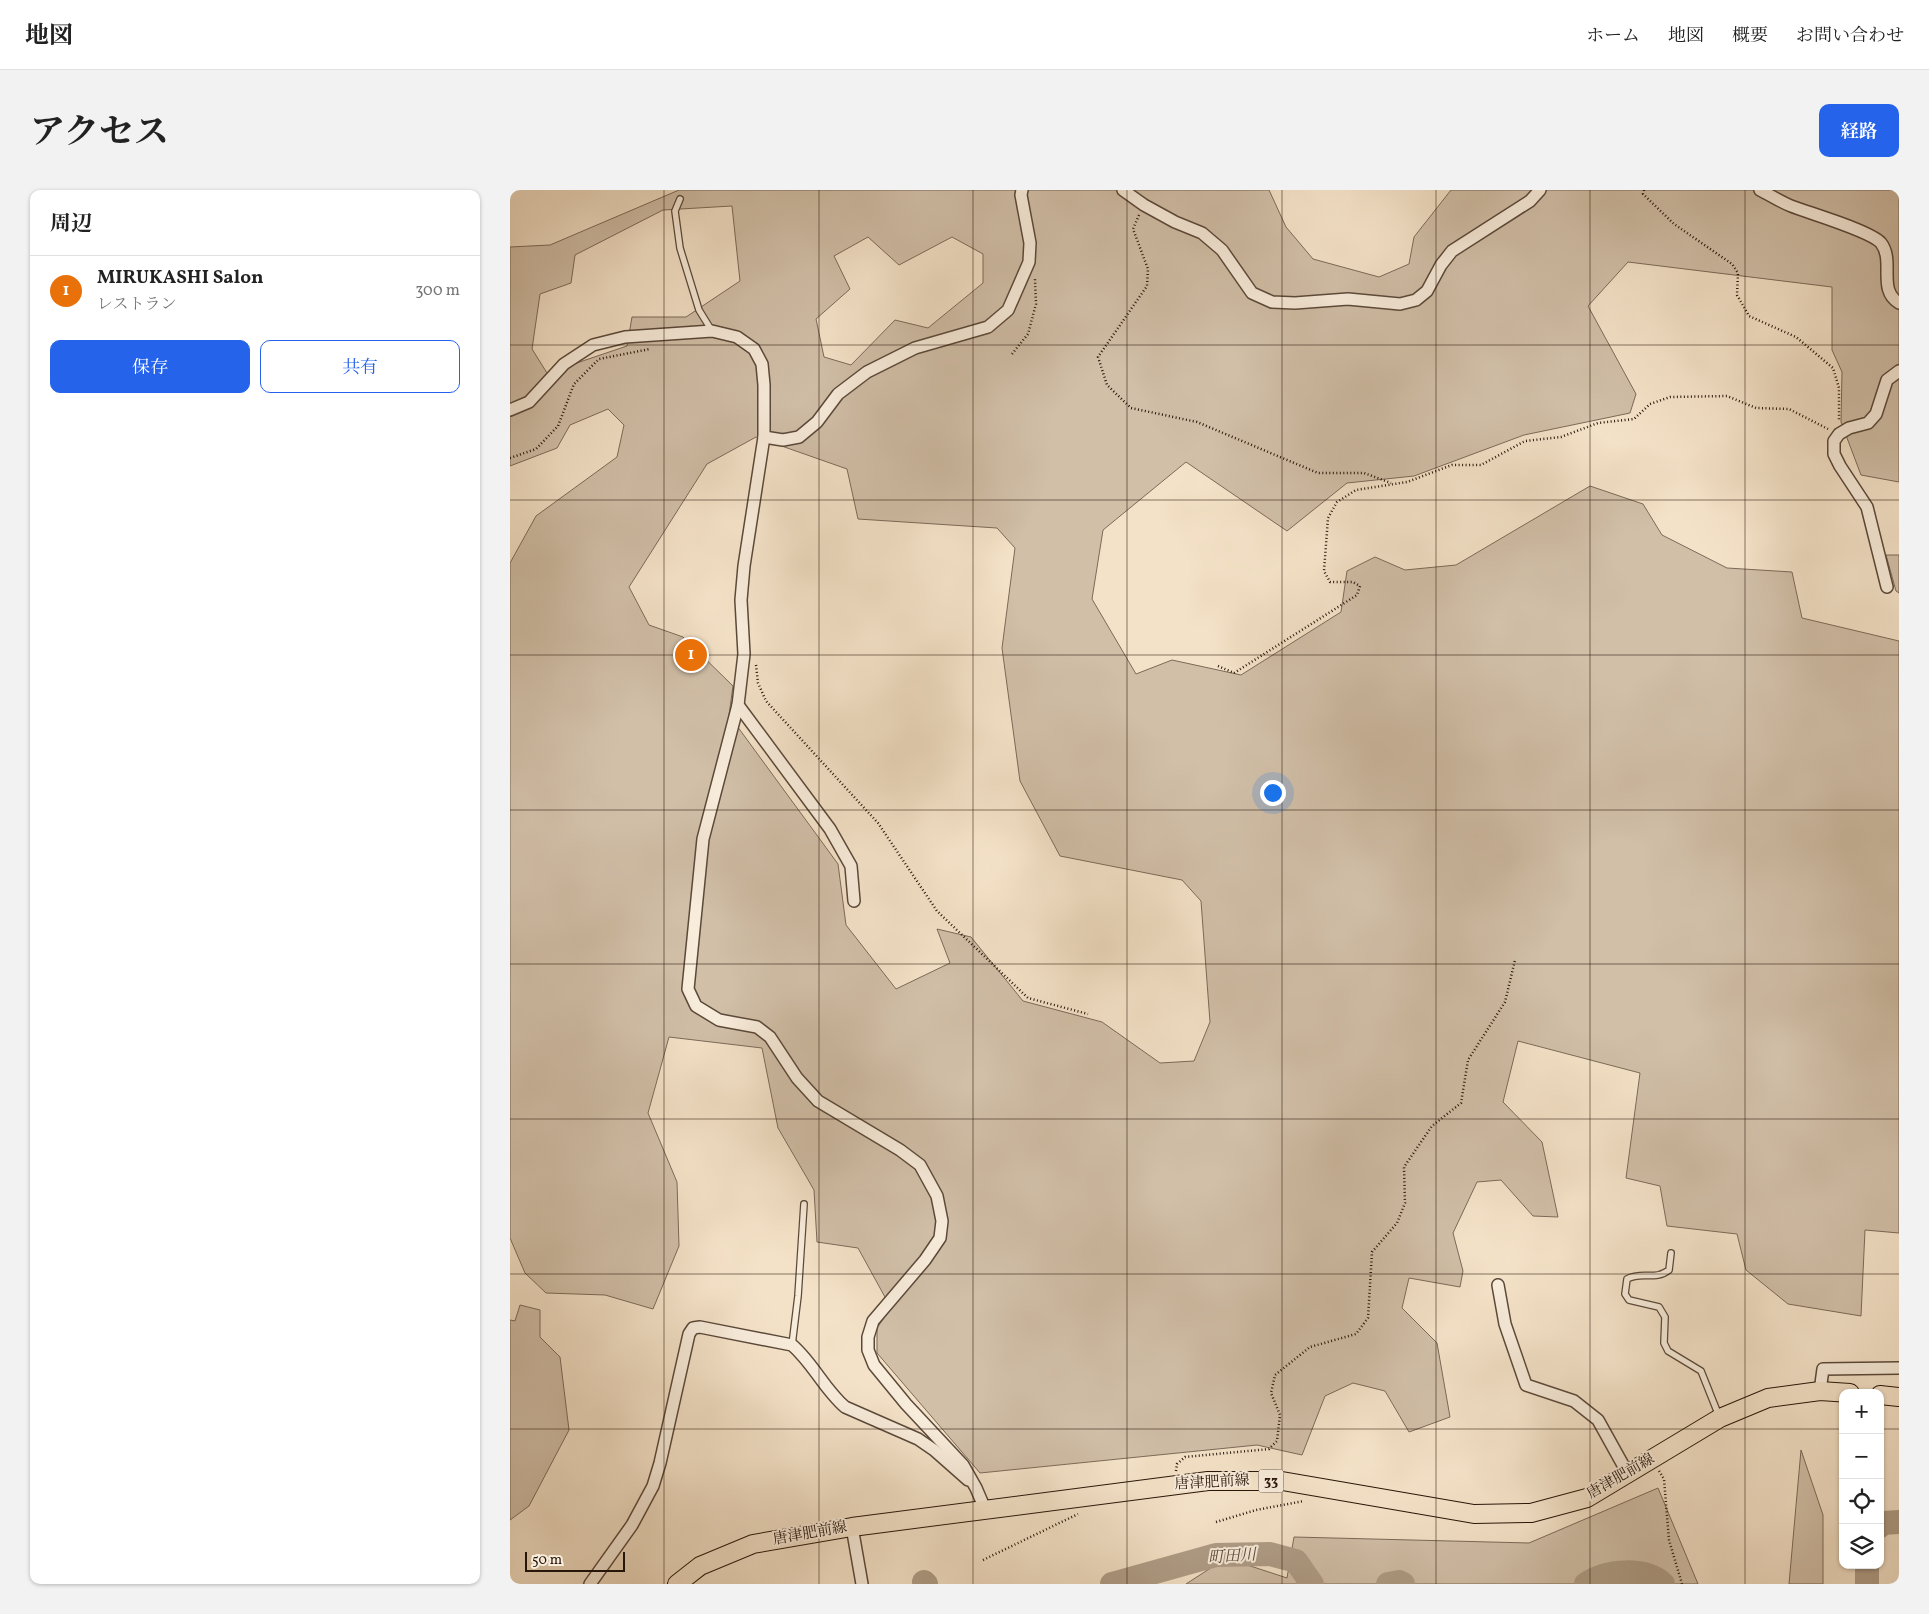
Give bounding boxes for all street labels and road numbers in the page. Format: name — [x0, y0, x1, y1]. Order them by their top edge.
street label: 唐津肥前線 — [1583, 1449, 1659, 1505]
road number: 33 — [1258, 1470, 1284, 1492]
street label: 唐津肥前線 — [1174, 1471, 1250, 1495]
street label: 唐津肥前線 — [771, 1517, 849, 1551]

